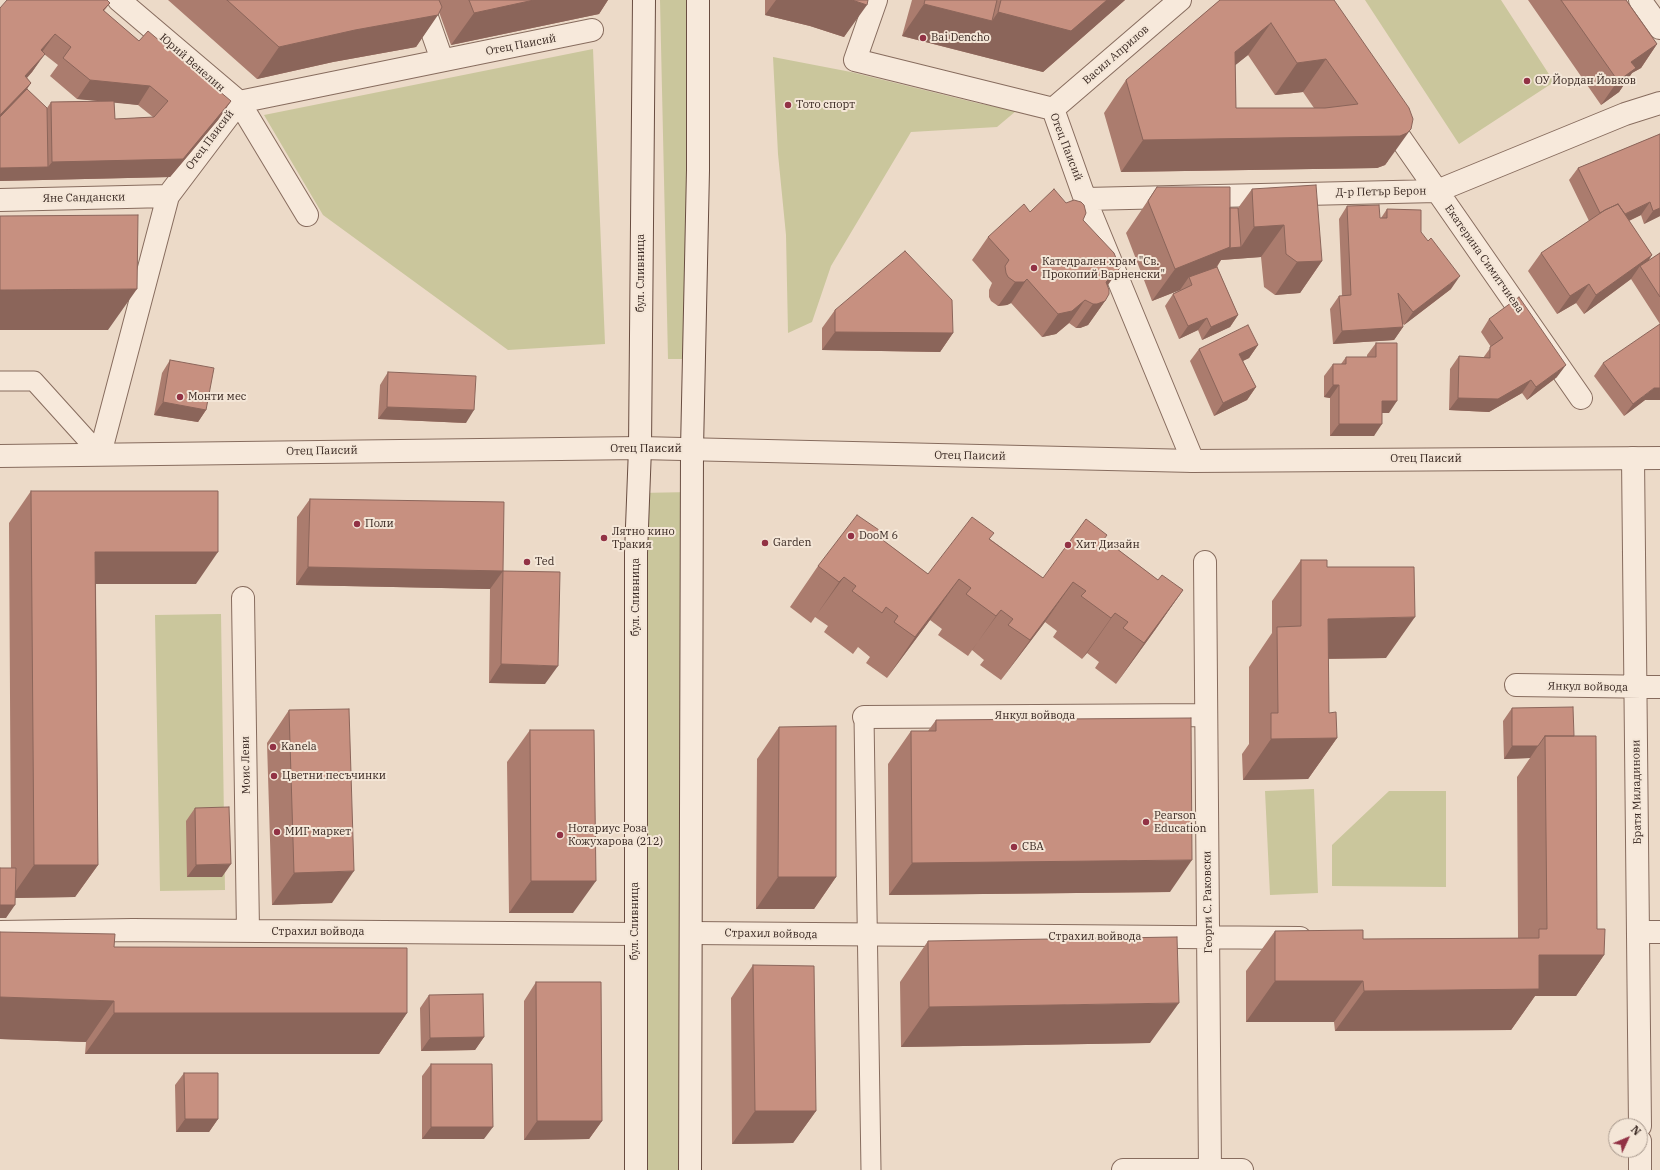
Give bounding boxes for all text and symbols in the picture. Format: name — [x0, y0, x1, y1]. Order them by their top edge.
street label: Васил Априлов — [1080, 23, 1152, 87]
street label: Юрий Венелин — [157, 31, 227, 95]
place label: Bai Dencho — [931, 31, 990, 45]
street label: Отец Паисий — [485, 32, 557, 58]
marker: Bai Dencho — [918, 33, 928, 43]
place label: ОУ Йордан Йовков — [1535, 74, 1636, 88]
marker: ОУ Йордан Йовков — [1522, 76, 1532, 86]
place label: Тото спорт — [796, 98, 855, 112]
marker: Тото спорт — [783, 100, 793, 110]
street label: Отец Паисий — [183, 107, 237, 173]
street label: Отец Паисий — [1047, 111, 1085, 183]
street label: Д-р Петър Берон — [1336, 185, 1426, 199]
street label: Яне Сандански — [43, 191, 125, 205]
street label: Екатерина Симитчиева — [1442, 202, 1526, 316]
street label: бул. Сливница — [634, 234, 648, 312]
place label: Катедрален храм "Св. Прокопий Варненски" — [1042, 255, 1165, 281]
marker: Катедрален храм "Св. Прокопий Варненски" — [1029, 263, 1039, 273]
place label: Монти мес — [188, 390, 246, 404]
marker: Монти мес — [175, 392, 185, 402]
street label: Отец Паисий — [610, 442, 682, 456]
street label: Отец Паисий — [286, 444, 358, 458]
street label: Отец Паисий — [934, 449, 1006, 463]
street label: Отец Паисий — [1390, 452, 1462, 466]
place label: Поли — [365, 517, 394, 531]
marker: Поли — [352, 519, 362, 529]
place label: Лятно кино Тракия — [612, 525, 675, 551]
place label: DooM 6 — [859, 529, 898, 543]
marker: DooM 6 — [846, 531, 856, 541]
marker: Лятно кино Тракия — [599, 533, 609, 543]
place label: Garden — [773, 536, 812, 550]
marker: Garden — [760, 538, 770, 548]
place label: Хит Дизайн — [1076, 538, 1140, 552]
marker: Хит Дизайн — [1063, 540, 1073, 550]
place label: Ted — [535, 555, 554, 569]
marker: Ted — [522, 557, 532, 567]
street label: бул. Сливница — [629, 558, 643, 636]
street label: Янкул войвода — [1548, 680, 1628, 694]
street label: Янкул войвода — [995, 709, 1075, 723]
street label: Моис Леви — [239, 736, 253, 794]
place label: Kanela — [281, 740, 317, 754]
street label: Братя Миладинови — [1629, 740, 1645, 844]
marker: Kanela — [268, 742, 278, 752]
place label: Цветни песъчинки — [282, 769, 386, 783]
marker: Цветни песъчинки — [269, 771, 279, 781]
place label: Pearson Education — [1154, 809, 1207, 835]
marker: Pearson Education — [1141, 817, 1151, 827]
place label: Нотариус Роза Кожухарова (212) — [568, 822, 663, 848]
place label: МИГ маркет — [285, 825, 351, 839]
marker: МИГ маркет — [272, 827, 282, 837]
marker: Нотариус Роза Кожухарова (212) — [555, 830, 565, 840]
place label: CBA — [1022, 840, 1044, 854]
marker: CBA — [1009, 842, 1019, 852]
street label: Георги С. Раковски — [1201, 851, 1215, 953]
street label: бул. Сливница — [628, 882, 642, 960]
street label: Страхил войвода — [272, 925, 364, 939]
street label: Страхил войвода — [724, 927, 818, 941]
street label: Страхил войвода — [1049, 930, 1141, 944]
north arrow — [1608, 1118, 1648, 1158]
text: N — [1628, 1122, 1644, 1138]

